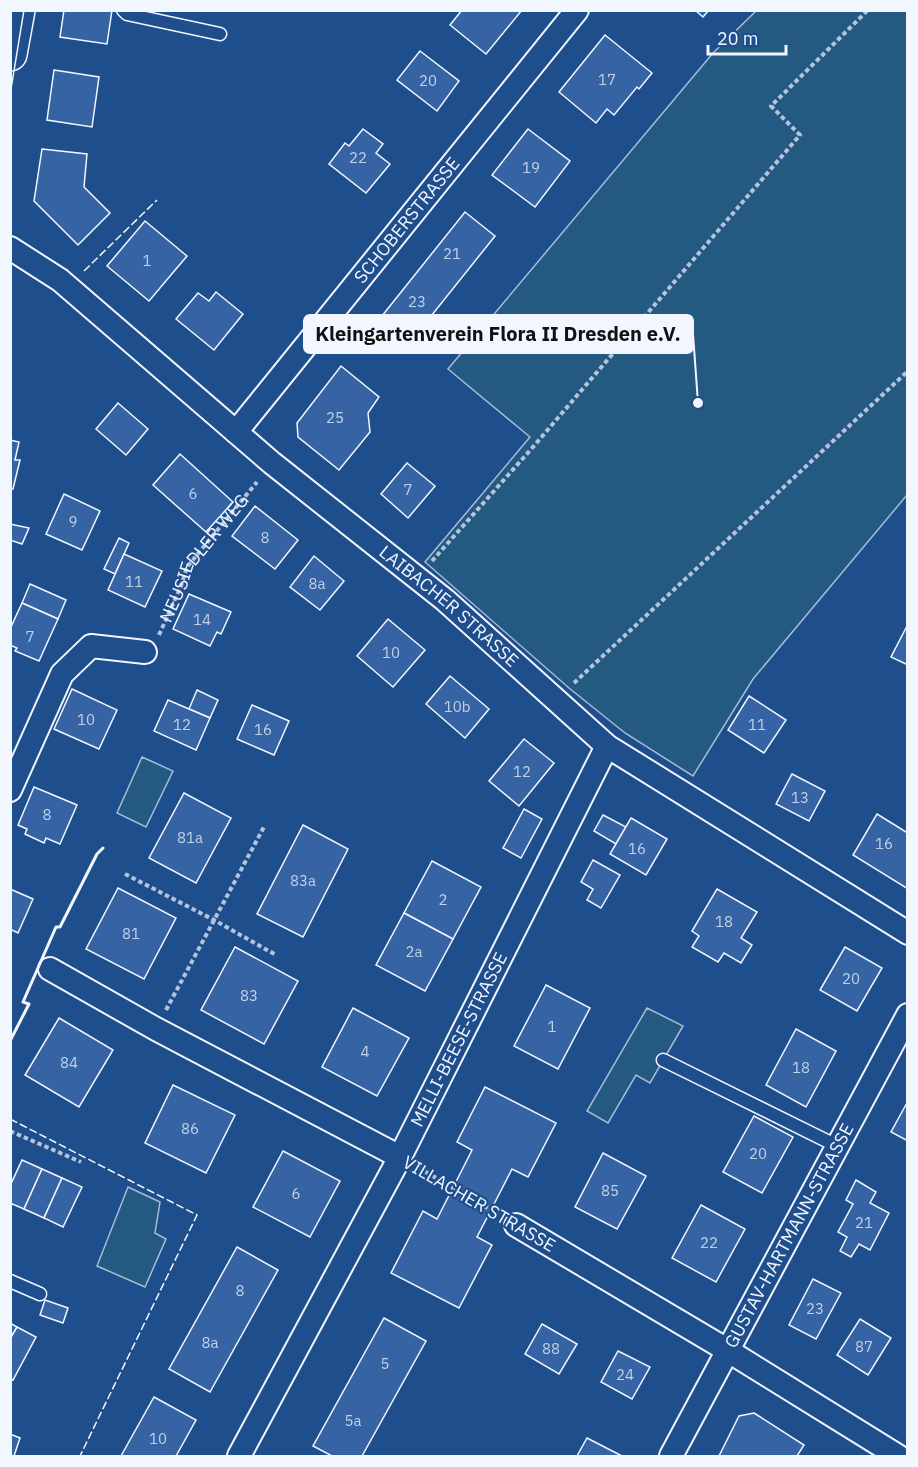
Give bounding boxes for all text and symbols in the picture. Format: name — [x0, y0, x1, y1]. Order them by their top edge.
scale bar — [708, 18, 786, 56]
text: 20 m — [717, 27, 759, 50]
house number: 17 — [598, 70, 616, 89]
house number: 20 — [419, 71, 437, 90]
house number: 22 — [349, 148, 367, 167]
street label: SCHOBERSTRASSE — [349, 152, 464, 288]
house number: 19 — [522, 158, 540, 177]
house number: 21 — [443, 244, 461, 263]
house number: 1 — [142, 251, 152, 270]
house number: 23 — [408, 292, 426, 311]
callout: Kleingartenverein Flora II Dresden e.V. — [304, 315, 693, 353]
text: Kleingartenverein Flora II Dresden e.V. — [315, 320, 681, 347]
house number: 25 — [326, 408, 344, 427]
house number: 7 — [403, 480, 413, 499]
house number: 6 — [188, 484, 198, 503]
street label: NEUSIEDLER WEG — [154, 489, 254, 626]
house number: 9 — [68, 512, 78, 531]
house number: 8 — [260, 528, 270, 547]
street label: LAIBACHER STRASSE — [375, 540, 524, 672]
house number: 11 — [125, 572, 143, 591]
house number: 8a — [308, 574, 326, 593]
house number: 14 — [193, 610, 211, 629]
house number: 7 — [25, 627, 35, 646]
house number: 10 — [382, 643, 400, 662]
house number: 10b — [444, 697, 470, 716]
house number: 10 — [77, 710, 95, 729]
house number: 12 — [173, 715, 191, 734]
house number: 11 — [748, 715, 766, 734]
house number: 16 — [254, 720, 272, 739]
house number: 12 — [513, 762, 531, 781]
house number: 13 — [791, 788, 809, 807]
house number: 8 — [42, 805, 52, 824]
house number: 81a — [177, 828, 203, 847]
house number: 16 — [875, 834, 893, 853]
house number: 16 — [628, 839, 646, 858]
house number: 83a — [290, 871, 316, 890]
house number: 2 — [438, 890, 448, 909]
house number: 18 — [715, 912, 733, 931]
house number: 81 — [122, 924, 140, 943]
house number: 2a — [405, 942, 423, 961]
street label: MELLI-BEESE-STRASSE — [405, 948, 512, 1131]
house number: 20 — [842, 969, 860, 988]
house number: 83 — [240, 986, 258, 1005]
house number: 1 — [547, 1017, 557, 1036]
house number: 4 — [360, 1042, 370, 1061]
house number: 84 — [60, 1053, 78, 1072]
house number: 18 — [792, 1058, 810, 1077]
house number: 86 — [181, 1119, 199, 1138]
street label: GUSTAV-HARTMANN-STRASSE — [719, 1119, 859, 1352]
house number: 20 — [749, 1144, 767, 1163]
street label: VILLACHER STRASSE — [399, 1150, 560, 1257]
house number: 85 — [601, 1181, 619, 1200]
house number: 6 — [291, 1184, 301, 1203]
house number: 21 — [855, 1213, 873, 1232]
house number: 22 — [700, 1233, 718, 1252]
house number: 8 — [235, 1281, 245, 1300]
house number: 23 — [806, 1299, 824, 1318]
house number: 8a — [201, 1333, 219, 1352]
house number: 87 — [855, 1337, 873, 1356]
house number: 88 — [542, 1339, 560, 1358]
house number: 5 — [380, 1354, 390, 1373]
house number: 24 — [616, 1365, 634, 1384]
house number: 5a — [344, 1411, 362, 1430]
house number: 10 — [149, 1429, 167, 1448]

